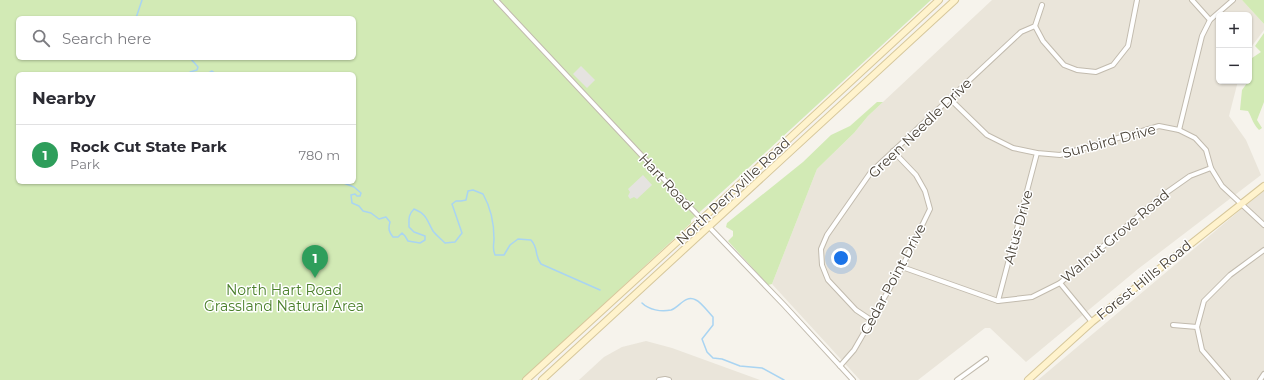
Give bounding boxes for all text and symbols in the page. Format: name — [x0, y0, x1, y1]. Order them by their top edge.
map controls — [1216, 12, 1252, 84]
button: + — [1216, 12, 1252, 48]
search box — [16, 16, 356, 60]
icon: search — [30, 27, 52, 49]
text: Search here — [62, 29, 151, 48]
button: − — [1216, 48, 1252, 84]
street label: Green Needle Drive — [865, 74, 975, 182]
text: Nearby — [32, 88, 96, 108]
street label: Sunbird Drive — [1060, 120, 1158, 162]
street label: North Perryville Road — [672, 134, 794, 248]
text: Rock Cut State Park — [70, 137, 227, 156]
text: 1 — [42, 147, 48, 163]
text: 780 m — [298, 147, 340, 163]
street label: Hart Road — [635, 150, 697, 214]
text: Park — [70, 156, 100, 172]
street label: Walnut Grove Road — [1057, 185, 1173, 287]
street label: Altus Drive — [999, 188, 1037, 266]
street label: Cedar Point Drive — [856, 220, 930, 338]
street label: Forest Hills Road — [1093, 236, 1195, 324]
pin: 1 — [302, 245, 328, 278]
your location — [831, 248, 851, 268]
park label: North Hart Road Grassland Natural Area — [204, 281, 364, 315]

